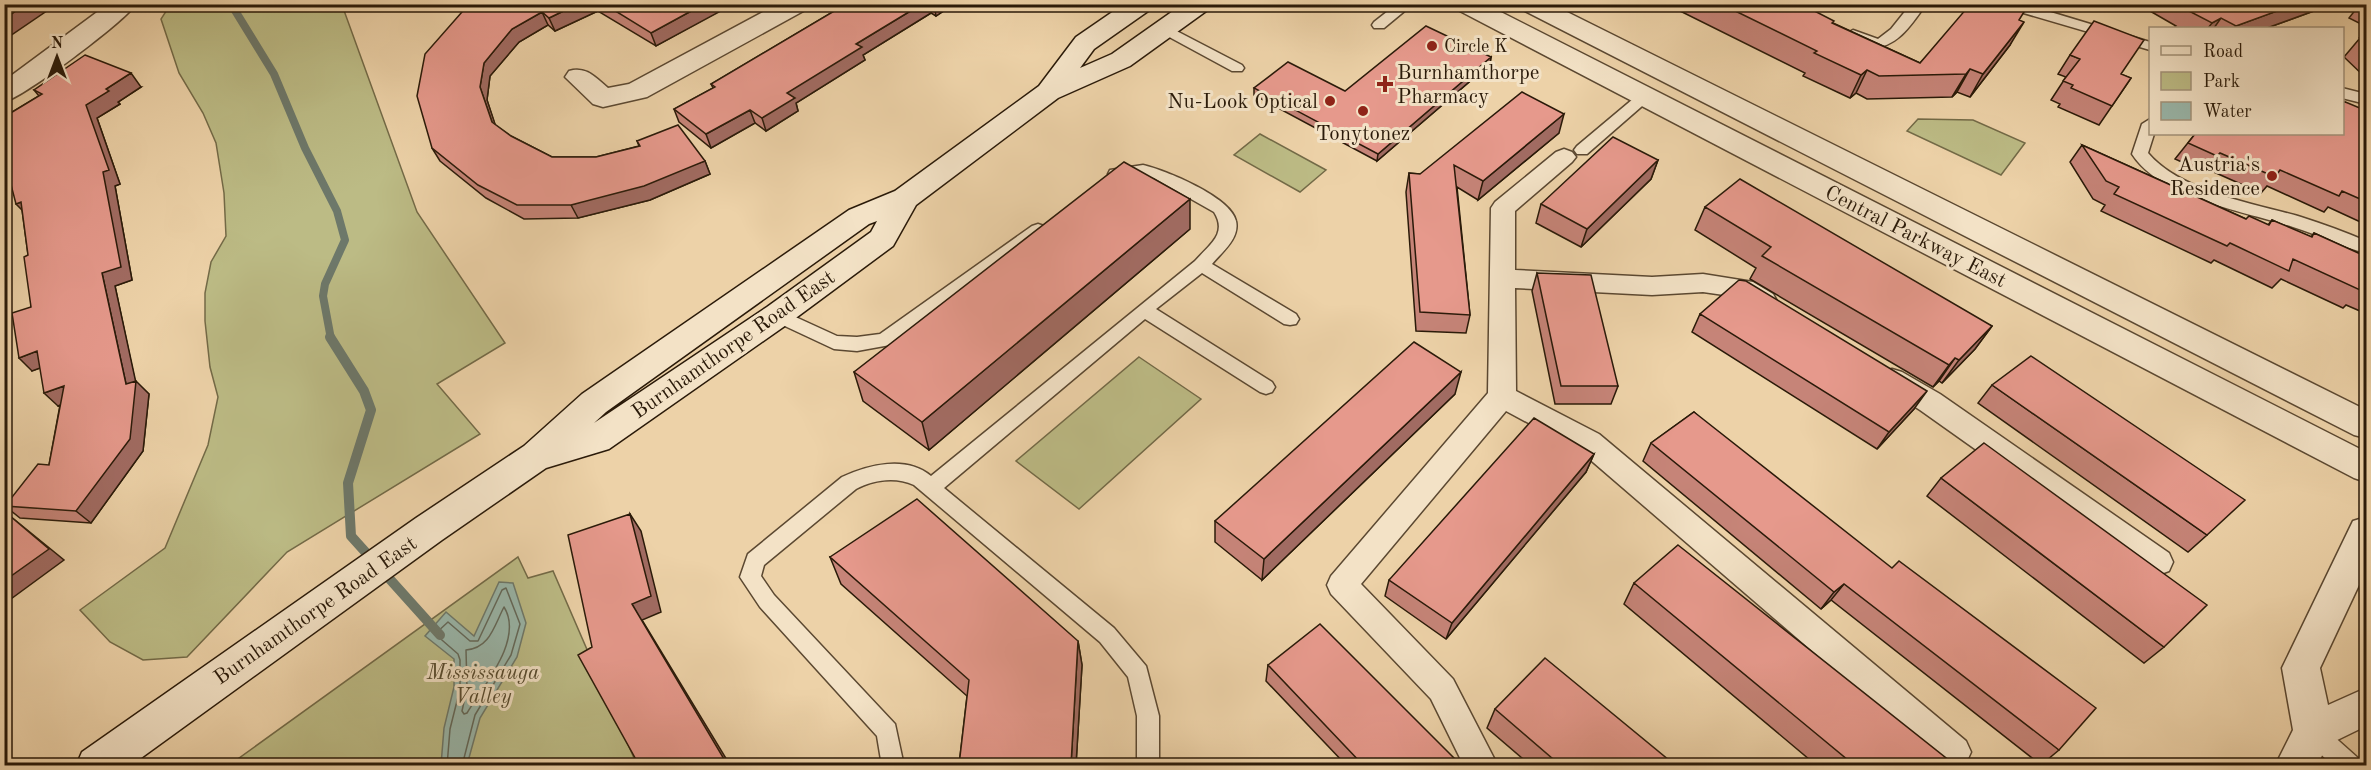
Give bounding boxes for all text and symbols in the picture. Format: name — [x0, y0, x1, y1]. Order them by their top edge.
north arrow — [27, 27, 87, 87]
legend — [2149, 27, 2344, 135]
text: N — [51, 36, 64, 52]
place label: Circle K — [1444, 38, 1508, 56]
marker: Circle K — [1425, 39, 1439, 53]
text: Road — [2203, 43, 2243, 61]
place label: Burnhamthorpe Pharmacy — [1397, 63, 1539, 108]
text: Park — [2203, 73, 2240, 91]
marker: Burnhamthorpe Pharmacy — [1378, 77, 1392, 91]
place label: Nu-Look Optical — [1167, 92, 1318, 113]
marker: Nu-Look Optical — [1323, 94, 1337, 108]
text: Water — [2203, 103, 2252, 121]
marker: Tonytonez — [1356, 104, 1370, 118]
place label: Tonytonez — [1316, 124, 1410, 145]
place label: Austria's Residence — [2170, 155, 2260, 200]
marker: Austria's Residence — [2265, 169, 2279, 183]
street label: Central Parkway East — [1821, 183, 2009, 292]
street label: Burnhamthorpe Road East — [629, 267, 839, 423]
street label: Burnhamthorpe Road East — [211, 533, 421, 689]
park label: Mississauga Valley — [426, 663, 539, 708]

